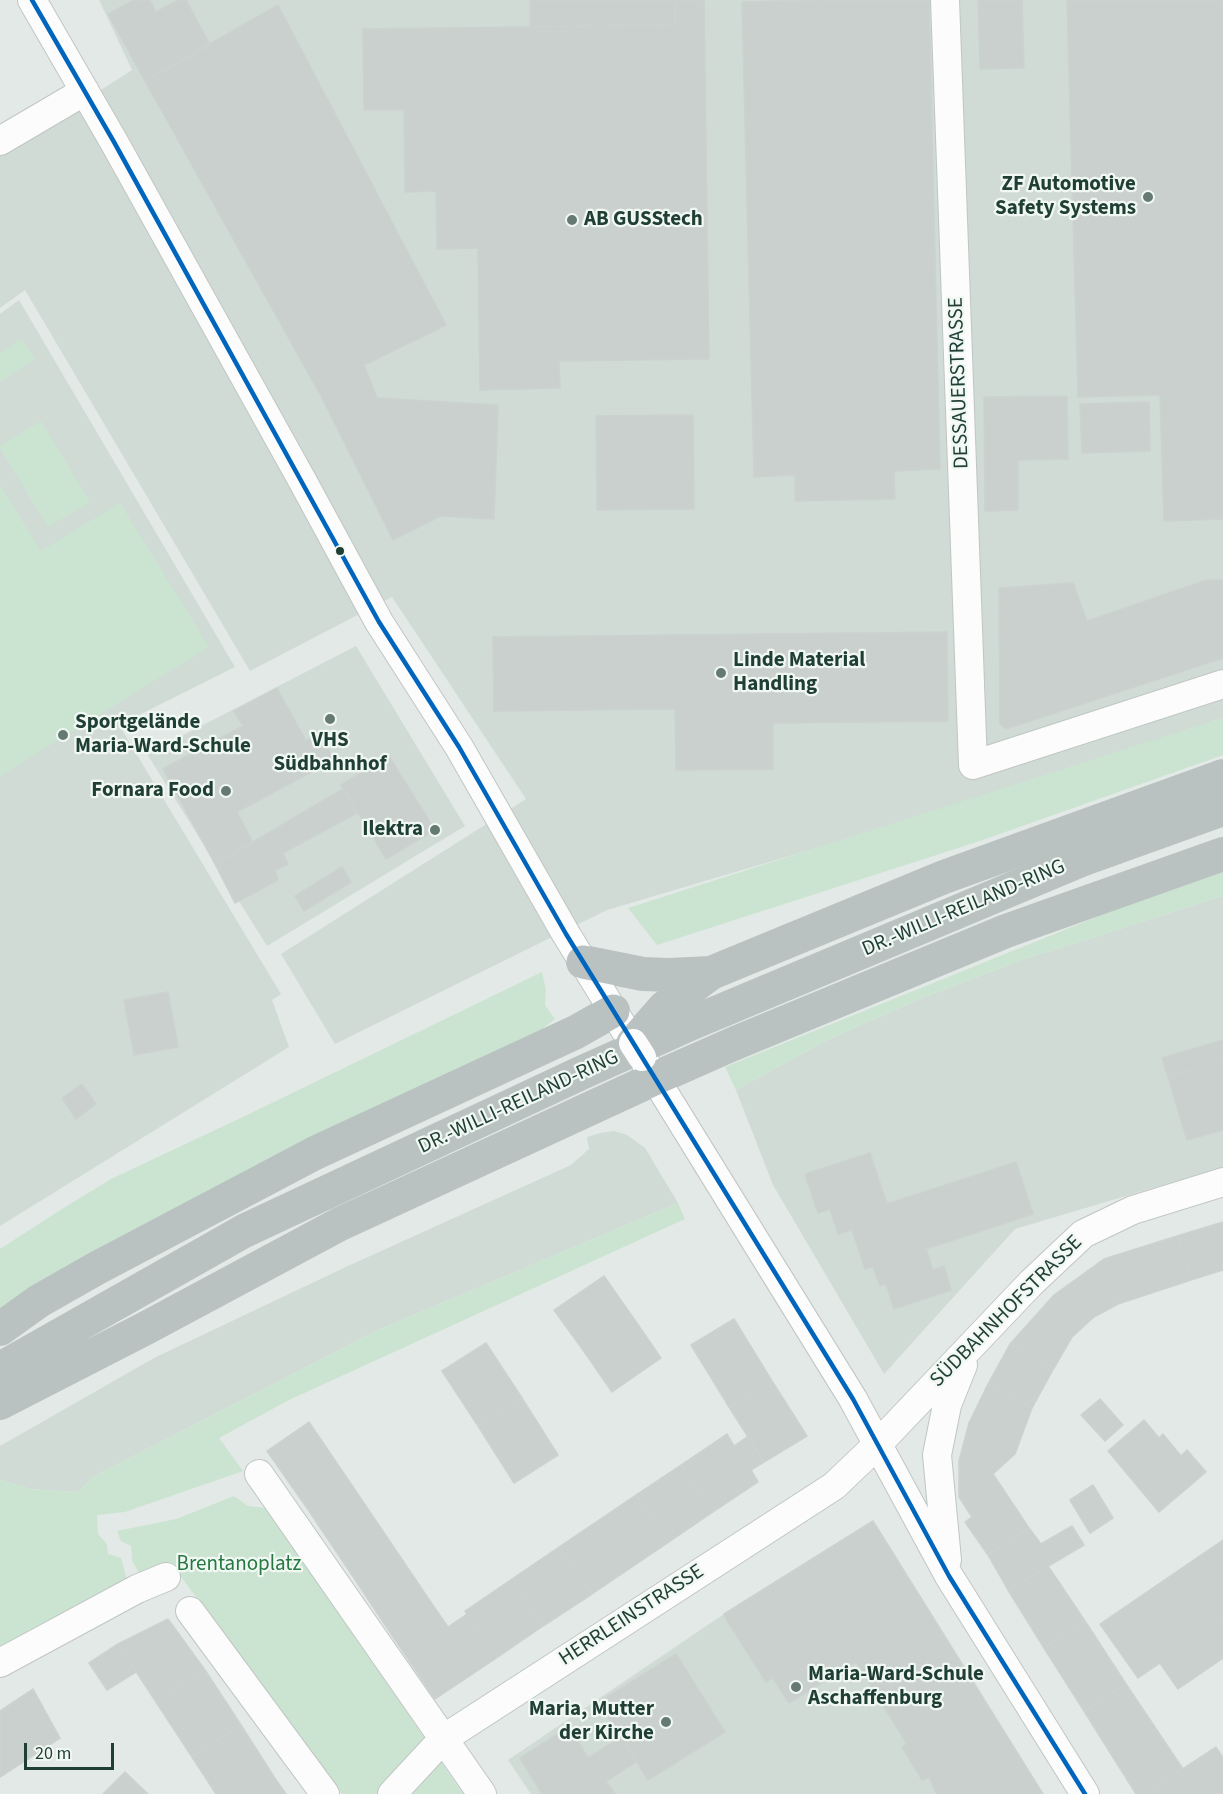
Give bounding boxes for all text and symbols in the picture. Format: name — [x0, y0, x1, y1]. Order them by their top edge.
place label: ZF Automotive Safety Systems — [995, 172, 1136, 222]
marker: ZF Automotive Safety Systems — [1141, 190, 1155, 204]
place label: AB GUSStech — [584, 207, 703, 233]
marker: AB GUSStech — [565, 213, 579, 227]
street label: DESSAUERSTRASSE — [944, 297, 976, 469]
unlabelled marker — [334, 545, 346, 557]
place label: Linde Material Handling — [733, 648, 865, 698]
marker: Linde Material Handling — [714, 666, 728, 680]
place label: Sportgelände Maria-Ward-Schule — [75, 710, 251, 760]
marker: VHS Südbahnhof — [323, 712, 337, 726]
marker: Sportgelände Maria-Ward-Schule — [56, 728, 70, 742]
place label: VHS Südbahnhof — [273, 728, 387, 778]
place label: Fornara Food — [91, 778, 214, 804]
marker: Fornara Food — [219, 784, 233, 798]
place label: Ilektra — [362, 817, 423, 843]
marker: Ilektra — [428, 823, 442, 837]
street label: DR.-WILLI-REILAND-RING — [859, 855, 1069, 963]
street label: DR.-WILLI-REILAND-RING — [415, 1045, 623, 1161]
street label: SÜDBAHNHOFSTRASSE — [926, 1231, 1088, 1393]
park label: Brentanoplatz — [177, 1552, 301, 1578]
street label: HERRLEINSTRASSE — [555, 1560, 709, 1672]
place label: Maria-Ward-Schule Aschaffenburg — [808, 1662, 984, 1712]
marker: Maria-Ward-Schule Aschaffenburg — [789, 1680, 803, 1694]
place label: Maria, Mutter der Kirche — [529, 1697, 654, 1747]
marker: Maria, Mutter der Kirche — [659, 1715, 673, 1729]
scale bar — [27, 1731, 117, 1769]
text: 20 m — [35, 1741, 71, 1766]

